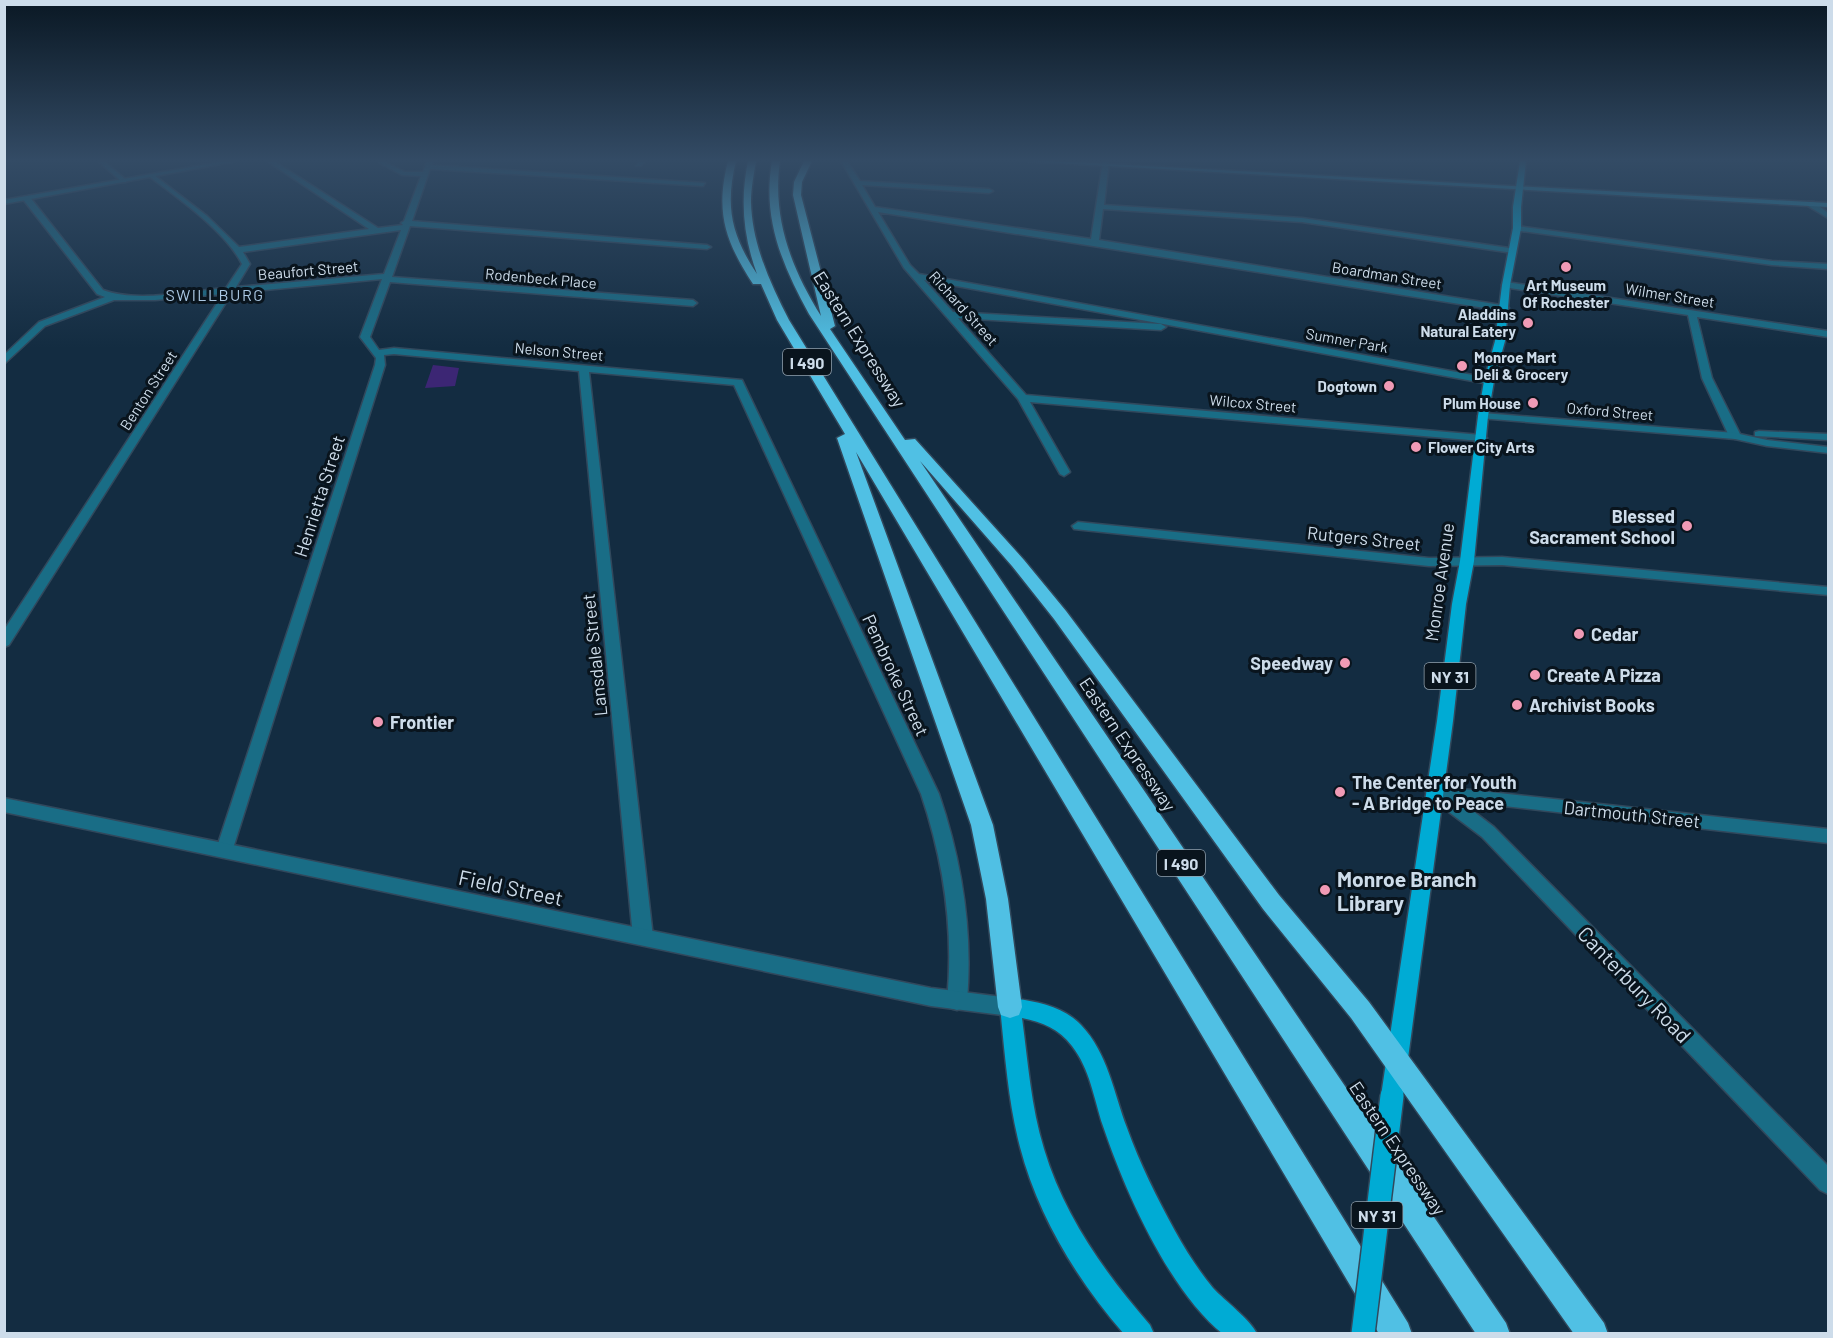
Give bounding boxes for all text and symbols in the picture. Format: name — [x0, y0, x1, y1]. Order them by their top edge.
street label: Beaufort Street — [257, 257, 359, 283]
street label: Boardman Street — [1331, 257, 1443, 293]
marker: Art Museum Of Rochester — [1559, 260, 1573, 274]
street label: Rodenbeck Place — [485, 264, 597, 292]
street label: Eastern Expressway — [809, 267, 911, 411]
street label: Richard Street — [926, 267, 1002, 349]
place label: Art Museum Of Rochester — [1523, 276, 1610, 311]
street label: Wilmer Street — [1624, 279, 1716, 311]
district label: SWILLBURG — [165, 285, 265, 304]
place label: Aladdins Natural Eatery — [1420, 305, 1516, 340]
marker: Aladdins Natural Eatery — [1521, 316, 1535, 330]
street label: Sumner Park — [1305, 324, 1390, 356]
street label: Nelson Street — [514, 338, 604, 364]
street label: Benton Street — [116, 347, 180, 433]
place label: Monroe Mart Deli & Grocery — [1474, 348, 1569, 383]
road number: I 490 — [783, 349, 831, 375]
marker: Monroe Mart Deli & Grocery — [1455, 359, 1469, 373]
place label: Dogtown — [1318, 377, 1377, 395]
marker: Dogtown — [1382, 379, 1396, 393]
street label: Wilcox Street — [1209, 390, 1297, 416]
place label: Plum House — [1443, 394, 1521, 412]
marker: Plum House — [1526, 396, 1540, 410]
street label: Oxford Street — [1566, 398, 1654, 424]
street label: Henrietta Street — [289, 432, 349, 560]
place label: Flower City Arts — [1428, 438, 1535, 456]
marker: Flower City Arts — [1409, 440, 1423, 454]
place label: Blessed Sacrament School — [1529, 505, 1675, 548]
marker: Blessed Sacrament School — [1680, 519, 1694, 533]
street label: Rutgers Street — [1306, 521, 1422, 555]
street label: Monroe Avenue — [1420, 522, 1458, 642]
street label: Lansdale Street — [577, 593, 611, 717]
street label: Pembroke Street — [858, 611, 934, 739]
place label: Cedar — [1591, 623, 1638, 645]
marker: Cedar — [1572, 627, 1586, 641]
place label: Speedway — [1250, 652, 1333, 674]
marker: Speedway — [1338, 656, 1352, 670]
road number: NY 31 — [1424, 663, 1476, 689]
place label: Create A Pizza — [1547, 664, 1661, 686]
marker: Create A Pizza — [1528, 668, 1542, 682]
street label: Eastern Expressway — [1075, 673, 1181, 815]
place label: Archivist Books — [1529, 694, 1655, 716]
marker: Archivist Books — [1510, 698, 1524, 712]
place label: Frontier — [390, 711, 454, 733]
marker: Frontier — [371, 715, 385, 729]
place label: The Center for Youth - A Bridge to Peace — [1352, 771, 1517, 814]
marker: The Center for Youth - A Bridge to Peace — [1333, 785, 1347, 799]
street label: Dartmouth Street — [1563, 796, 1701, 832]
road number: I 490 — [1157, 850, 1205, 876]
street label: Field Street — [456, 864, 566, 910]
place label: Monroe Branch Library — [1337, 866, 1477, 915]
marker: Monroe Branch Library — [1318, 883, 1332, 897]
street label: Canterbury Road — [1573, 921, 1697, 1047]
street label: Eastern Expressway — [1345, 1077, 1451, 1219]
road number: NY 31 — [1352, 1202, 1402, 1228]

